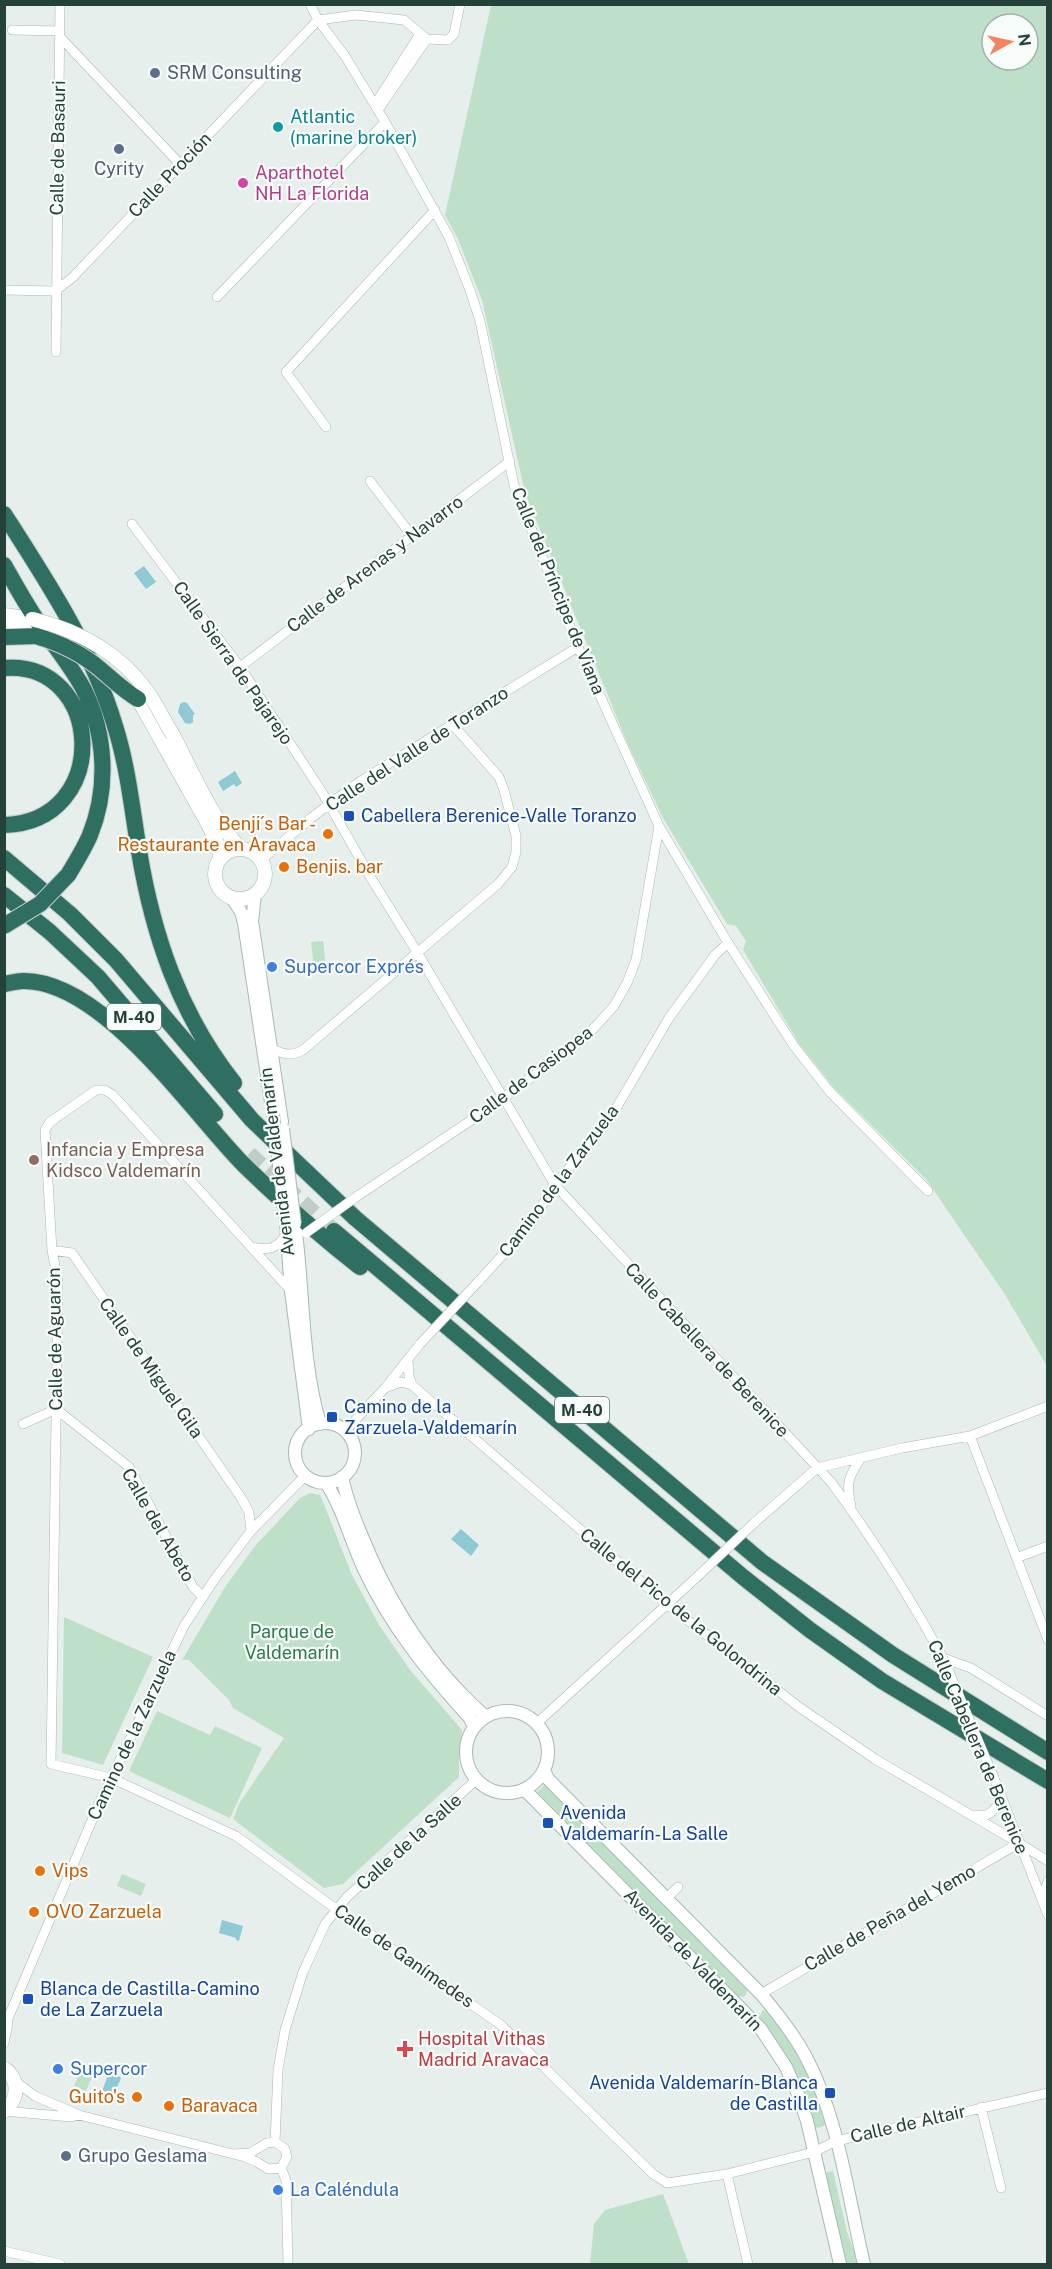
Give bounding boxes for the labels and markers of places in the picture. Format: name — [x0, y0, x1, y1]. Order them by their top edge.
place label: SRM Consulting — [167, 62, 302, 83]
marker: SRM Consulting — [148, 66, 162, 80]
place label: Atlantic (marine broker) — [290, 106, 417, 148]
marker: Atlantic (marine broker) — [271, 120, 285, 134]
marker: Cyrity — [112, 142, 126, 156]
place label: Cyrity — [94, 158, 144, 179]
place label: Aparthotel NH La Florida — [255, 162, 369, 204]
marker: Aparthotel NH La Florida — [236, 176, 250, 190]
place label: Cabellera Berenice-Valle Toranzo — [361, 805, 637, 826]
marker: Cabellera Berenice-Valle Toranzo — [342, 809, 356, 823]
place label: Benji´s Bar - Restaurante en Aravaca — [117, 813, 316, 855]
marker: Benji´s Bar - Restaurante en Aravaca — [321, 827, 335, 841]
place label: Benjis. bar — [296, 856, 383, 877]
marker: Benjis. bar — [277, 860, 291, 874]
place label: Supercor Exprés — [284, 956, 424, 977]
marker: Supercor Exprés — [265, 960, 279, 974]
place label: Infancia y Empresa Kidsco Valdemarín — [46, 1139, 204, 1181]
marker: Infancia y Empresa Kidsco Valdemarín — [27, 1153, 41, 1167]
place label: Camino de la Zarzuela-Valdemarín — [344, 1396, 517, 1438]
marker: Camino de la Zarzuela-Valdemarín — [325, 1410, 339, 1424]
place label: Avenida Valdemarín-La Salle — [560, 1802, 728, 1844]
marker: Avenida Valdemarín-La Salle — [541, 1816, 555, 1830]
place label: Vips — [52, 1860, 88, 1881]
marker: Vips — [33, 1864, 47, 1878]
place label: OVO Zarzuela — [46, 1901, 162, 1922]
marker: OVO Zarzuela — [27, 1905, 41, 1919]
place label: Blanca de Castilla-Camino de La Zarzuela — [40, 1978, 260, 2020]
marker: Blanca de Castilla-Camino de La Zarzuela — [21, 1992, 35, 2006]
place label: Hospital Vithas Madrid Aravaca — [418, 2028, 549, 2070]
marker: Hospital Vithas Madrid Aravaca — [396, 2040, 414, 2058]
place label: Supercor — [70, 2058, 147, 2079]
marker: Supercor — [51, 2062, 65, 2076]
place label: Avenida Valdemarín-Blanca de Castilla — [589, 2072, 818, 2114]
place label: Guito's — [69, 2086, 125, 2107]
marker: Avenida Valdemarín-Blanca de Castilla — [823, 2086, 837, 2100]
marker: Guito's — [130, 2090, 144, 2104]
place label: Baravaca — [181, 2095, 258, 2116]
marker: Baravaca — [162, 2099, 176, 2113]
place label: Grupo Geslama — [78, 2145, 207, 2166]
marker: Grupo Geslama — [59, 2149, 73, 2163]
place label: La Caléndula — [290, 2179, 399, 2200]
marker: La Caléndula — [271, 2183, 285, 2197]

